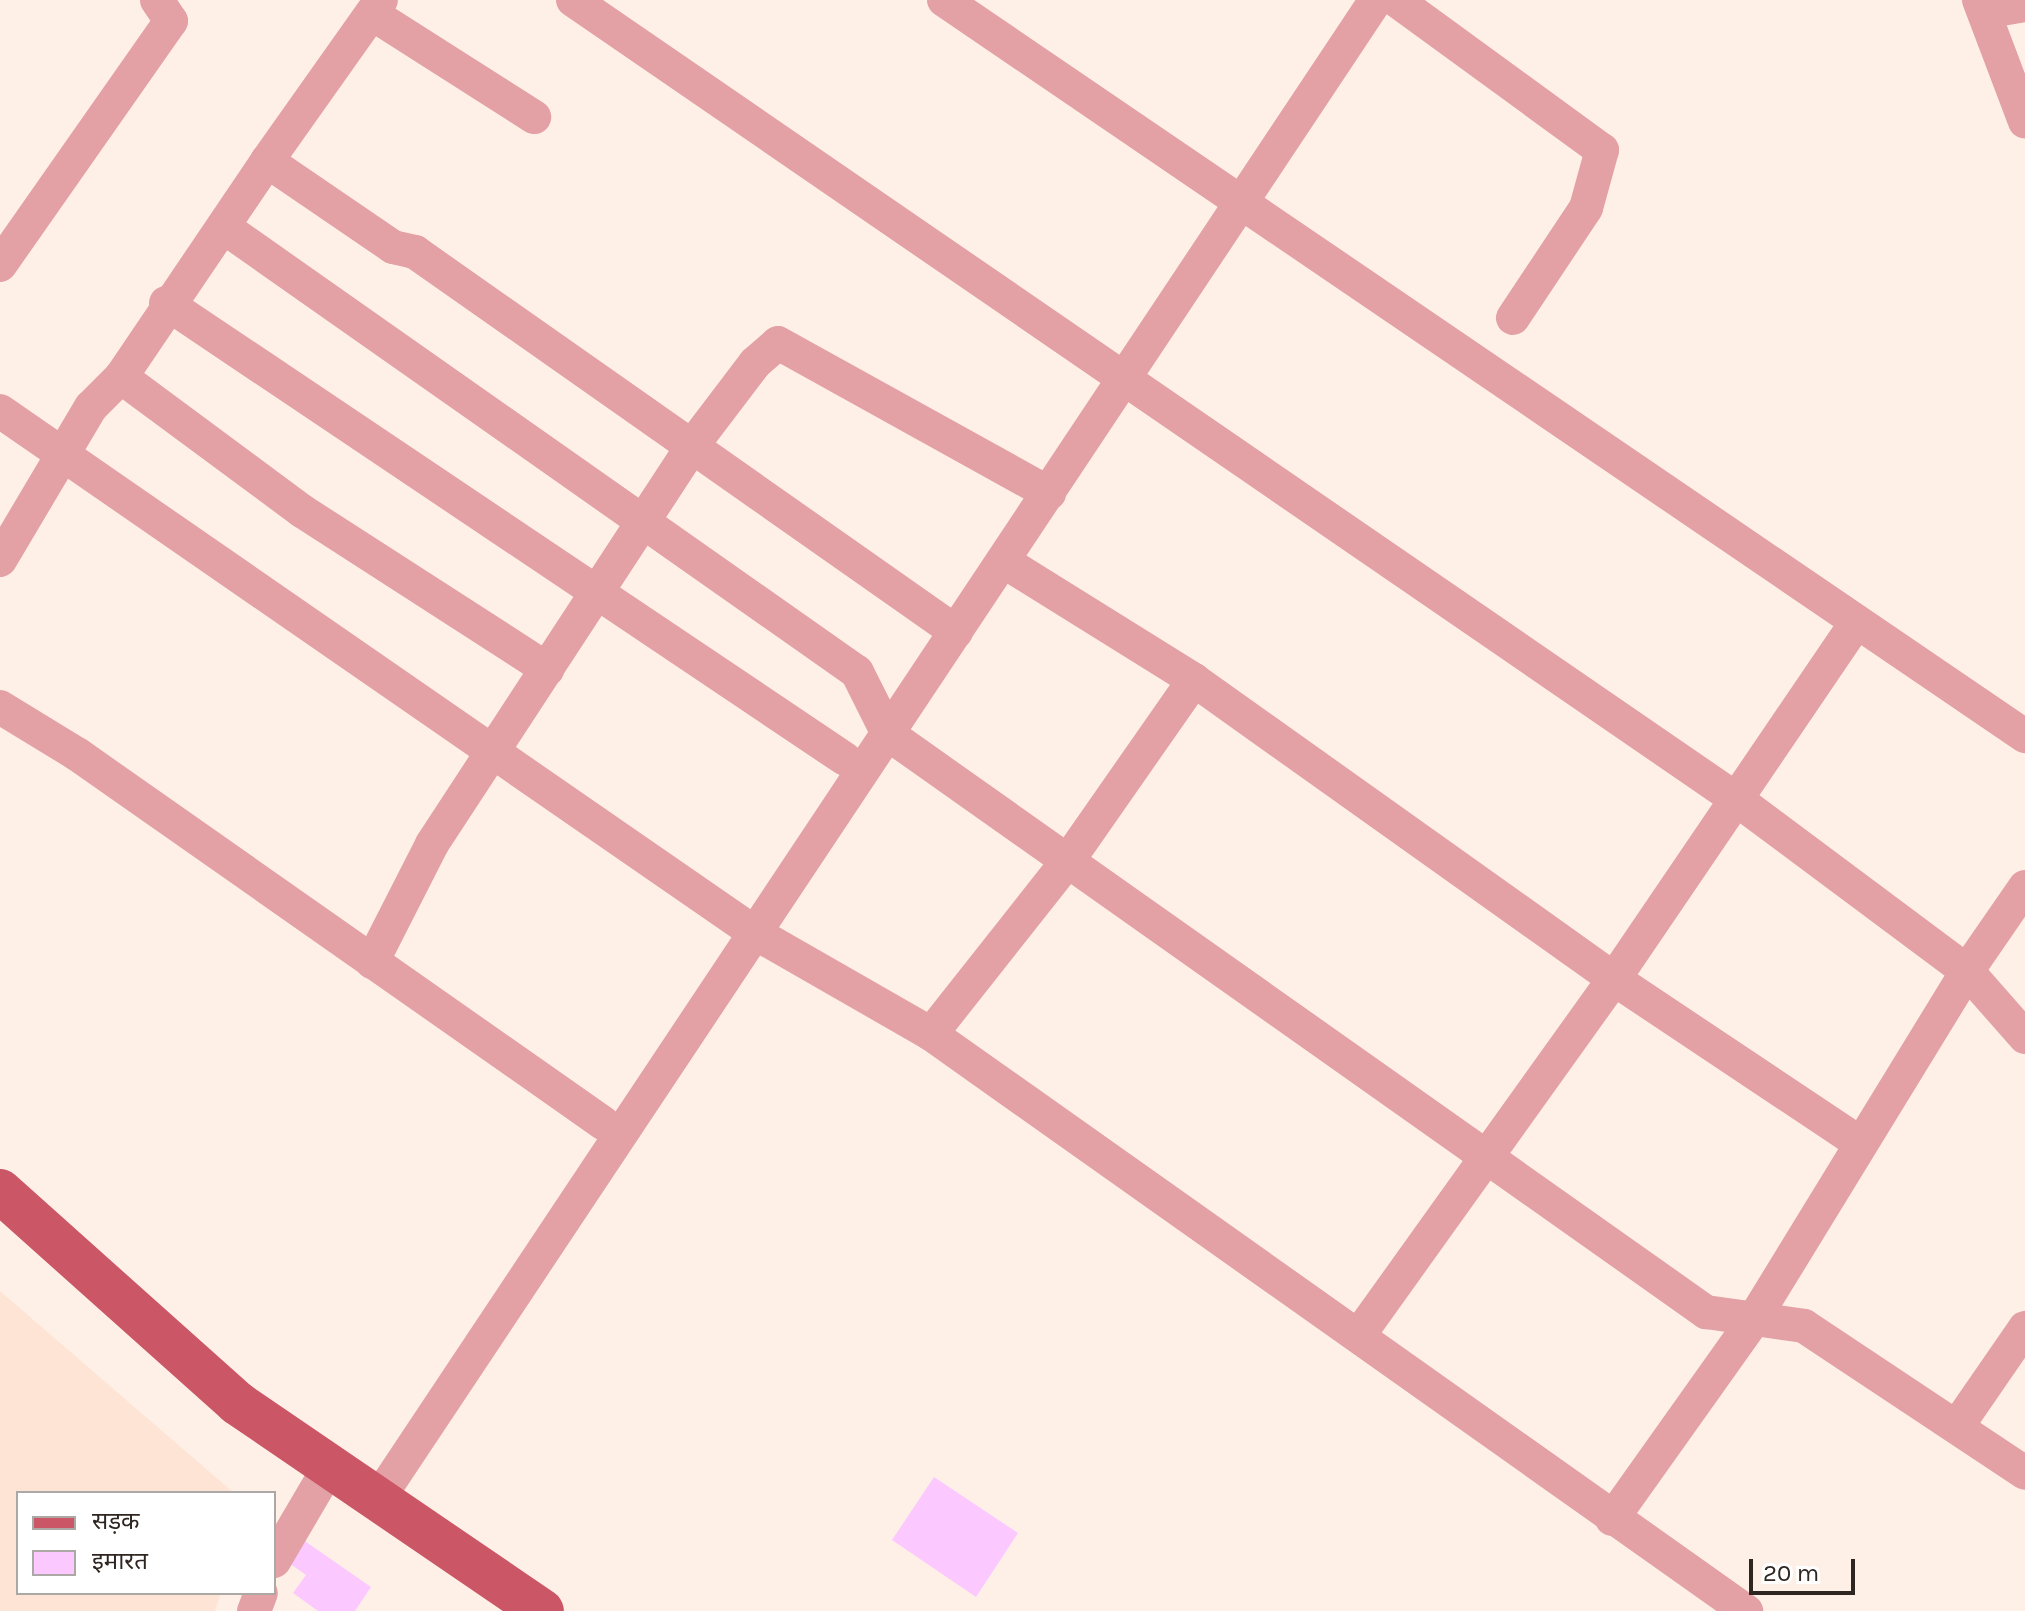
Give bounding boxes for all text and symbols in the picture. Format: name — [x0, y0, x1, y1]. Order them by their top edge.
legend — [16, 1491, 276, 1595]
text: सड़क — [92, 1507, 140, 1535]
scale bar — [1753, 1543, 1859, 1593]
text: इमारत — [92, 1547, 148, 1575]
text: 20 m — [1763, 1559, 1819, 1587]

